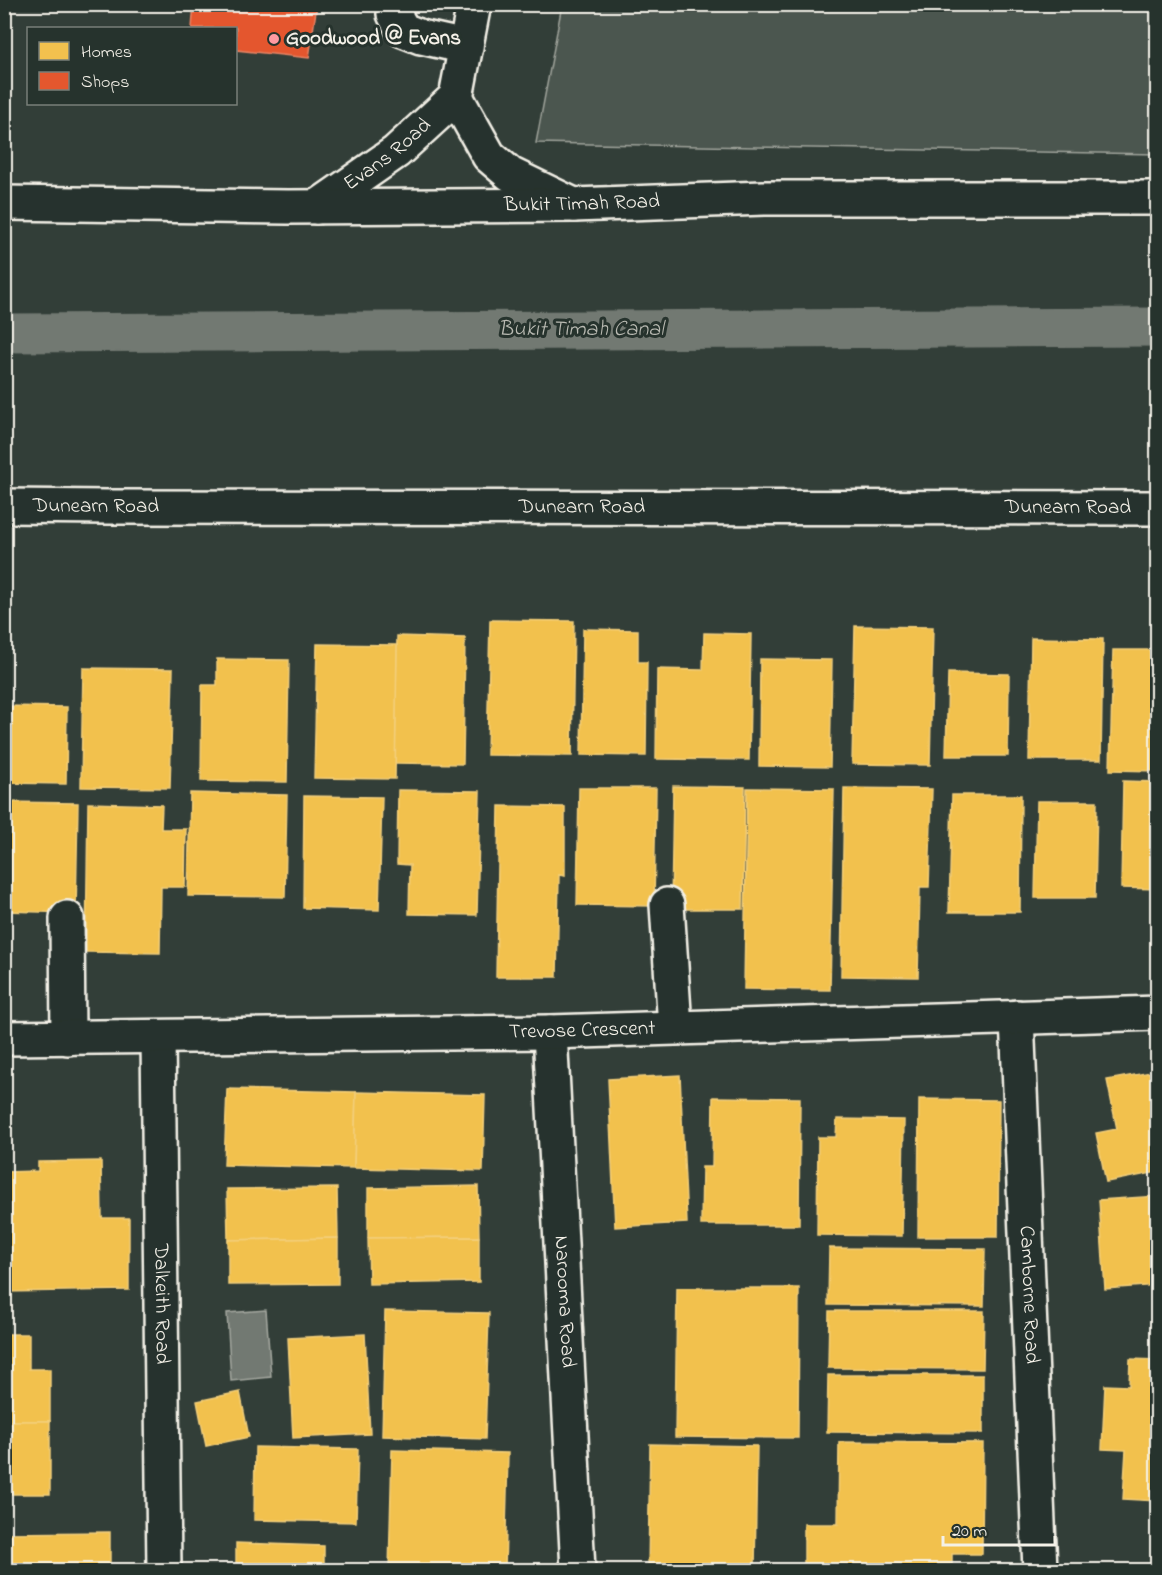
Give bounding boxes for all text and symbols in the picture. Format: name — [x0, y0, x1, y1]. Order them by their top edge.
place label: Goodwood @ Evans — [286, 23, 461, 54]
legend — [27, 27, 237, 105]
marker: Goodwood @ Evans — [267, 32, 281, 46]
text: Homes — [81, 40, 132, 66]
text: Shops — [81, 70, 129, 96]
street label: Evans Road — [338, 111, 439, 199]
street label: Bukit Timah Road — [503, 187, 661, 220]
water label: Bukit Timah Canal — [498, 314, 666, 346]
street label: Dunearn Road — [32, 491, 159, 522]
street label: Dunearn Road — [518, 492, 645, 523]
street label: Dunearn Road — [1004, 493, 1131, 523]
street label: Trevose Crescent — [508, 1014, 656, 1047]
street label: Camborne Road — [1011, 1225, 1046, 1365]
street label: Narooma Road — [546, 1235, 582, 1369]
street label: Dalkeith Road — [145, 1242, 177, 1365]
scale bar — [943, 1509, 1056, 1547]
text: 20 m — [952, 1519, 987, 1545]

